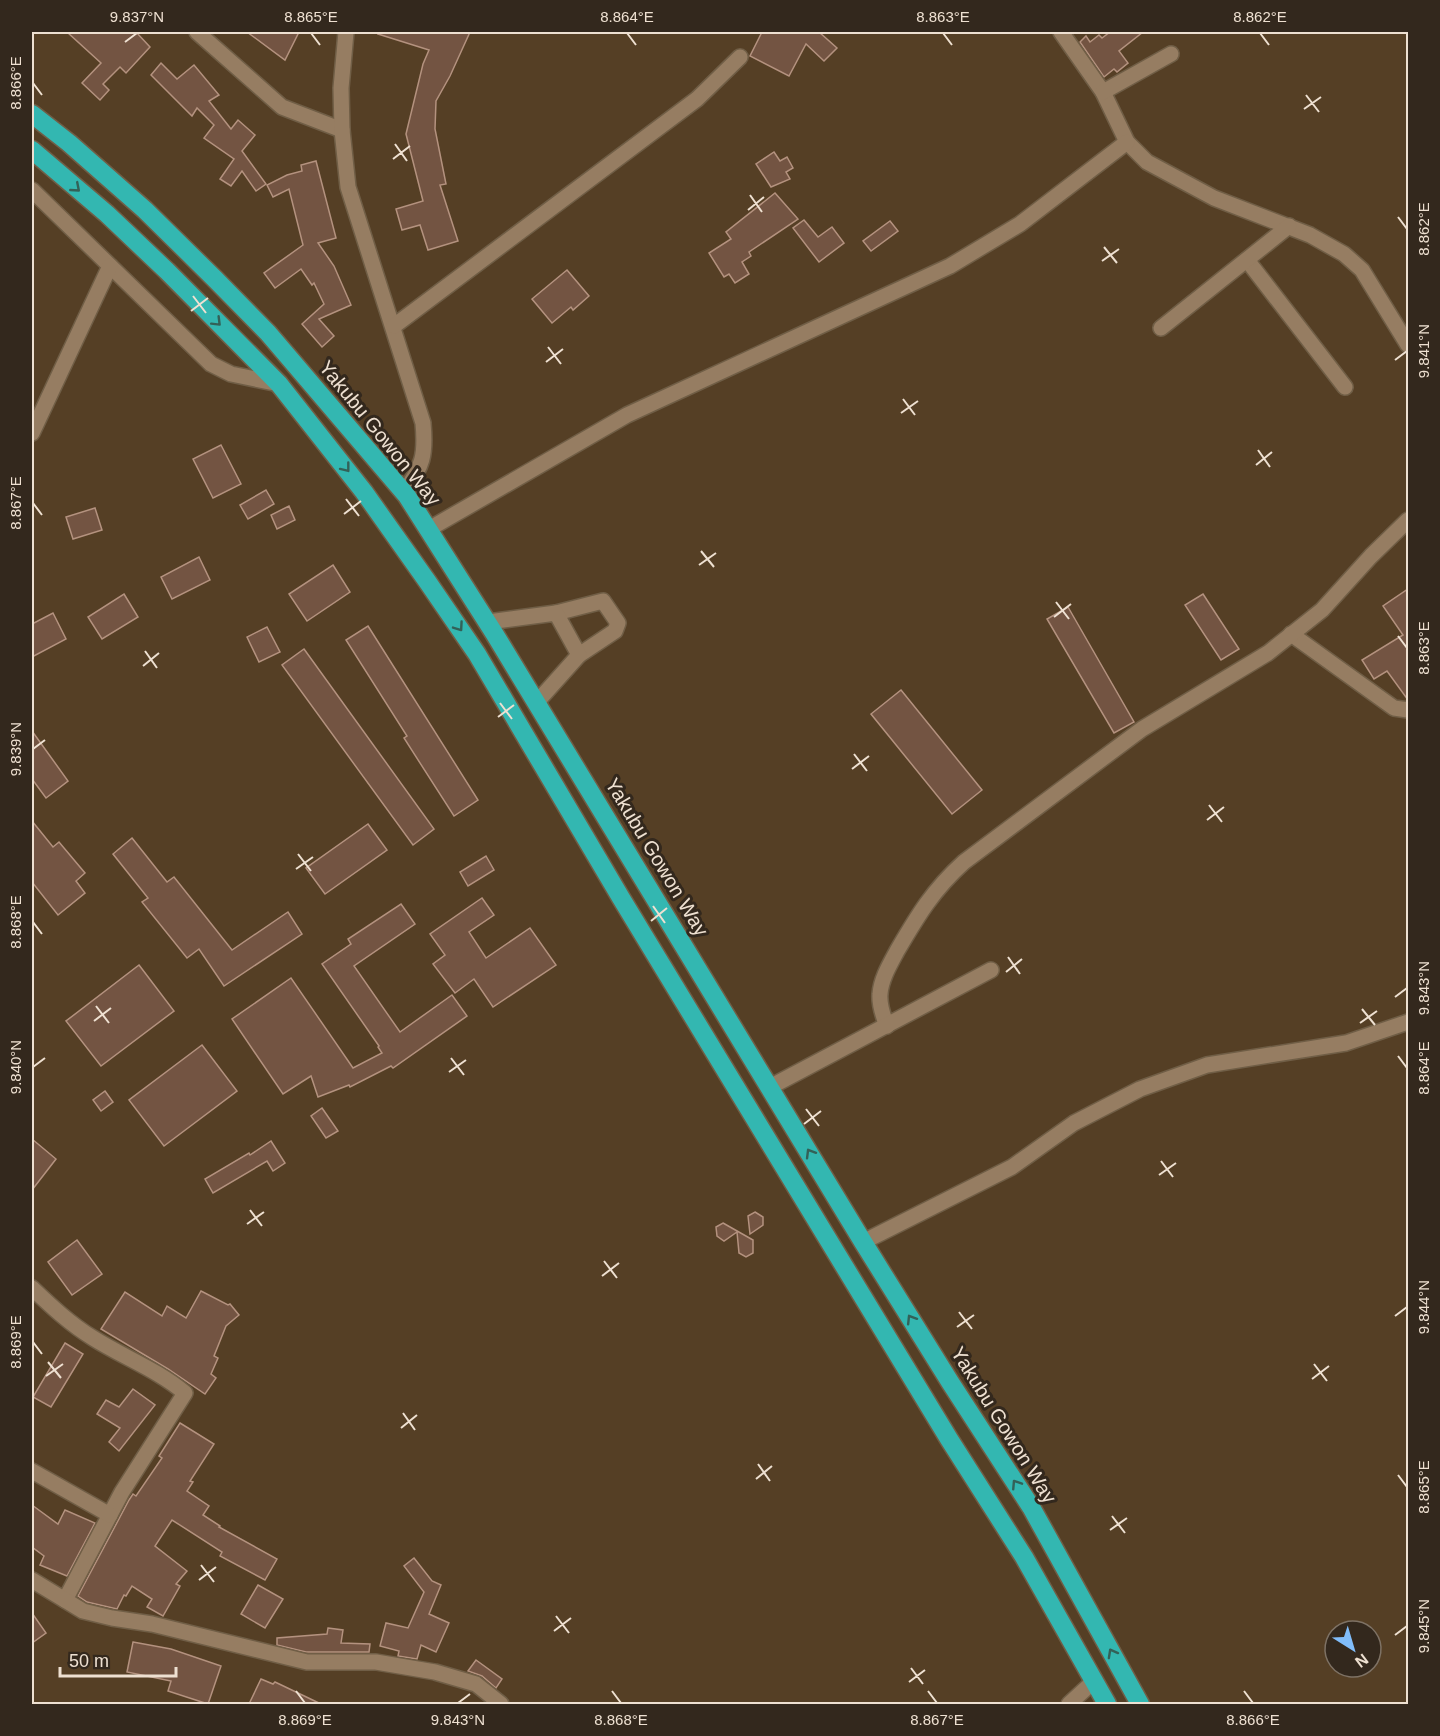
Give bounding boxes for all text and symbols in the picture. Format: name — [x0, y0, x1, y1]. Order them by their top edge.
text: 9.837°N — [110, 8, 164, 25]
text: 8.865°E — [284, 8, 338, 25]
text: 8.864°E — [600, 8, 654, 25]
text: 8.863°E — [916, 8, 970, 25]
text: 8.862°E — [1233, 8, 1287, 25]
text: 8.866°E — [7, 56, 24, 110]
one-way arrow — [69, 181, 80, 192]
text: 8.862°E — [1415, 202, 1432, 256]
one-way arrow — [210, 314, 221, 325]
text: 9.841°N — [1415, 324, 1432, 378]
street label: Yakubu Gowon Way — [315, 356, 445, 510]
one-way arrow — [338, 462, 349, 473]
text: 8.867°E — [7, 476, 24, 530]
one-way arrow — [452, 621, 463, 632]
text: 8.863°E — [1415, 621, 1432, 675]
text: 9.839°N — [7, 722, 24, 776]
street label: Yakubu Gowon Way — [601, 774, 713, 940]
text: 8.868°E — [7, 895, 24, 949]
text: 9.843°N — [1415, 961, 1432, 1015]
text: 9.840°N — [7, 1040, 24, 1094]
text: 8.864°E — [1415, 1041, 1432, 1095]
one-way arrow — [805, 1149, 817, 1159]
text: 9.844°N — [1415, 1280, 1432, 1334]
text: 8.869°E — [7, 1315, 24, 1369]
one-way arrow — [907, 1315, 918, 1326]
street label: Yakubu Gowon Way — [947, 1343, 1061, 1507]
text: 8.865°E — [1415, 1460, 1432, 1514]
one-way arrow — [1011, 1480, 1023, 1490]
text: 9.845°N — [1415, 1599, 1432, 1653]
north arrow — [1323, 1619, 1383, 1679]
scale bar — [60, 1640, 176, 1678]
one-way arrow — [1108, 1649, 1119, 1659]
text: N — [1352, 1650, 1371, 1671]
text: 50 m — [69, 1651, 109, 1671]
text: 8.869°E — [278, 1711, 332, 1728]
text: 9.843°N — [431, 1711, 485, 1728]
text: 8.868°E — [594, 1711, 648, 1728]
text: 8.867°E — [910, 1711, 964, 1728]
text: 8.866°E — [1226, 1711, 1280, 1728]

